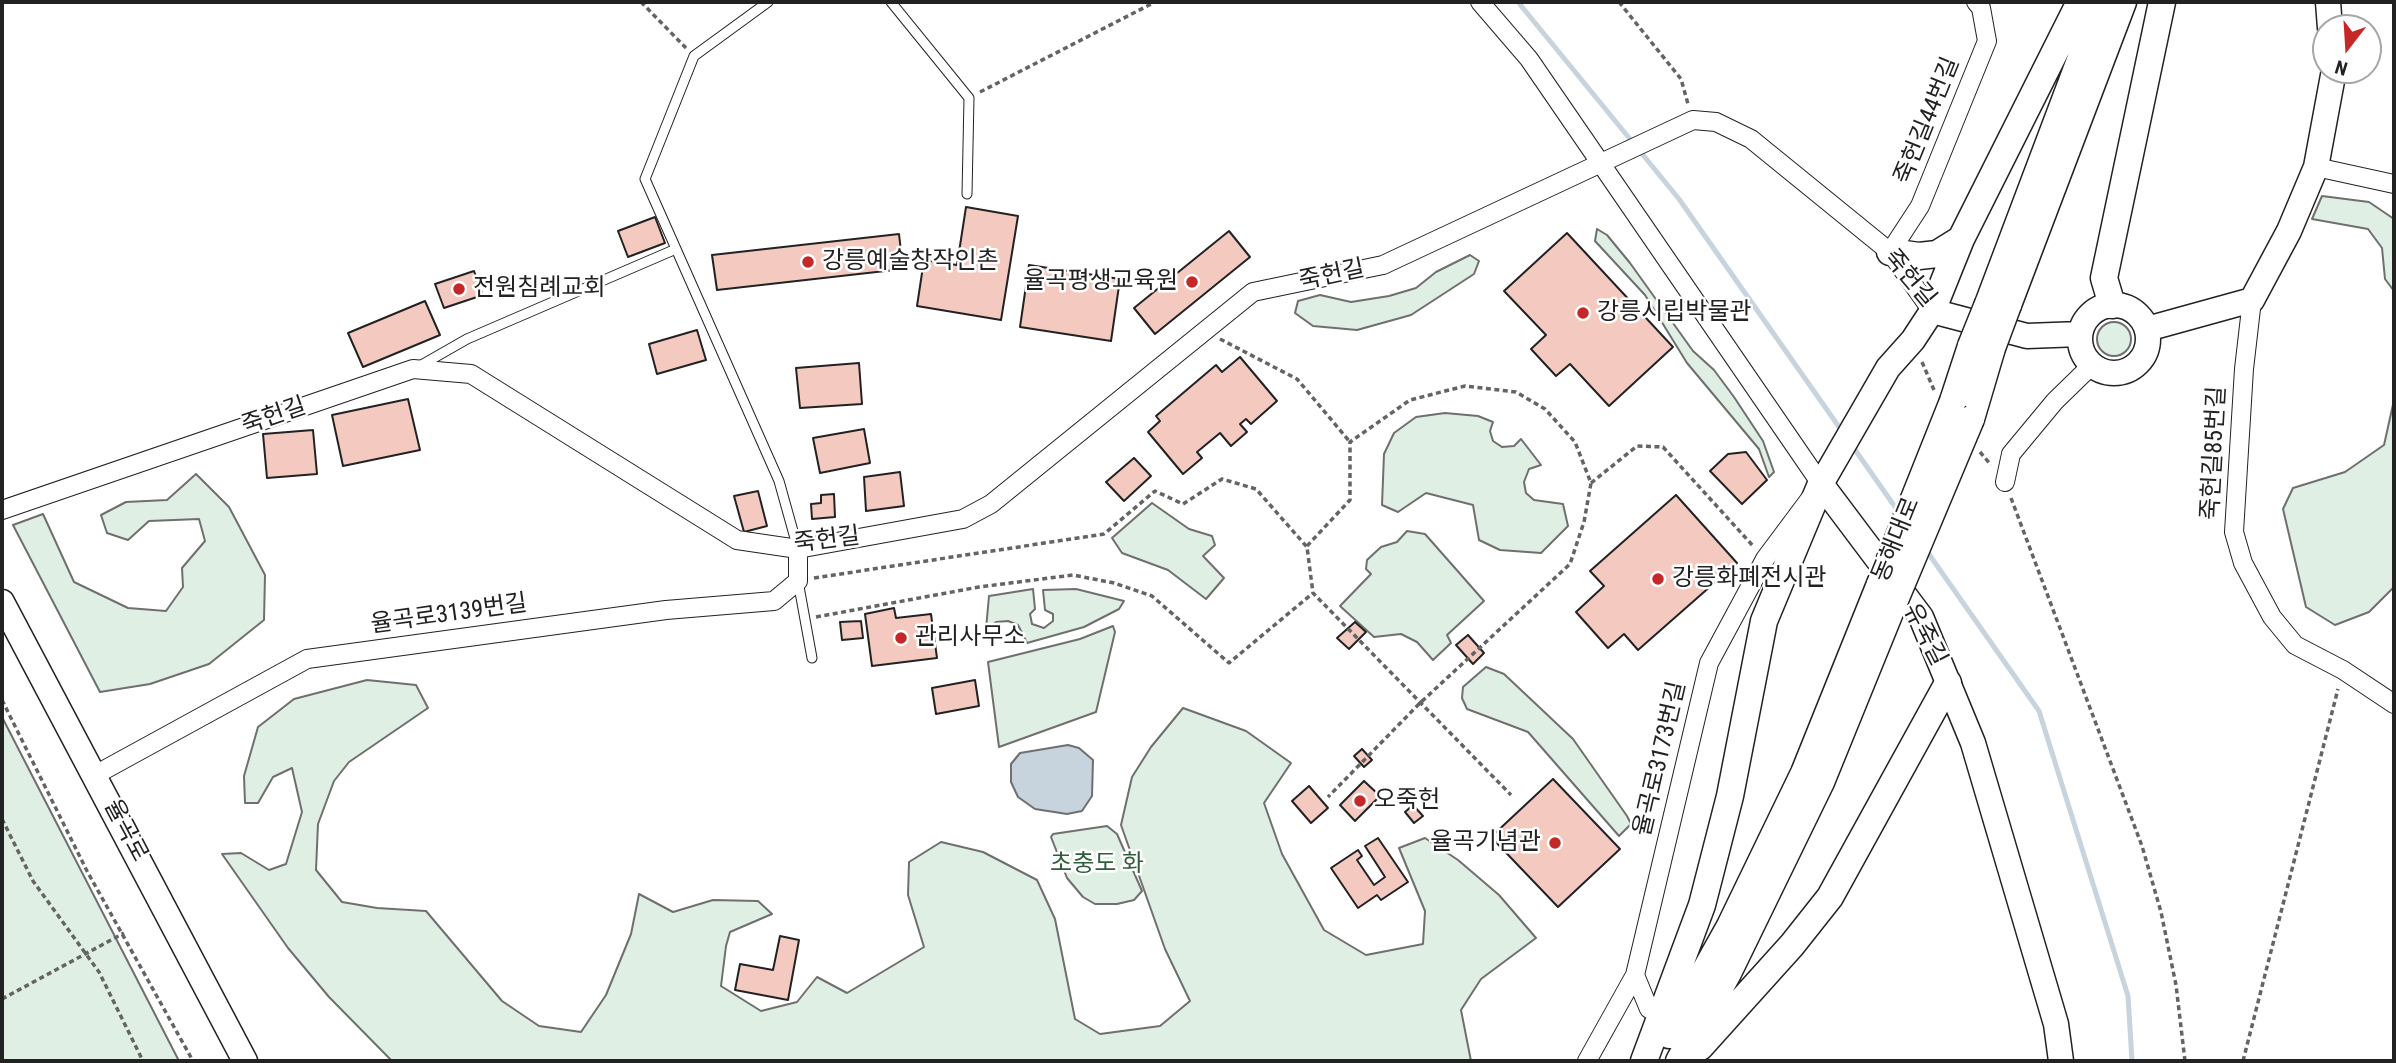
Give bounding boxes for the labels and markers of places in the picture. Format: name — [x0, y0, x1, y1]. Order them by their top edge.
place label: 강릉예술창작인촌 — [822, 248, 999, 276]
marker: 강릉예술창작인촌 — [800, 254, 816, 270]
place label: 율곡평생교육원 — [1023, 268, 1178, 296]
marker: 율곡평생교육원 — [1184, 274, 1200, 290]
place label: 전원침례교회 — [473, 275, 605, 303]
marker: 전원침례교회 — [451, 281, 467, 297]
place label: 강릉시립박물관 — [1597, 299, 1752, 327]
marker: 강릉시립박물관 — [1575, 305, 1591, 321]
place label: 강릉화폐전시관 — [1672, 565, 1827, 593]
marker: 강릉화폐전시관 — [1650, 571, 1666, 587]
place label: 관리사무소 — [915, 624, 1025, 652]
marker: 관리사무소 — [893, 630, 909, 646]
place label: 오죽헌 — [1374, 787, 1440, 815]
marker: 오죽헌 — [1352, 793, 1368, 809]
place label: 율곡기념관 — [1431, 829, 1541, 857]
marker: 율곡기념관 — [1547, 835, 1563, 851]

